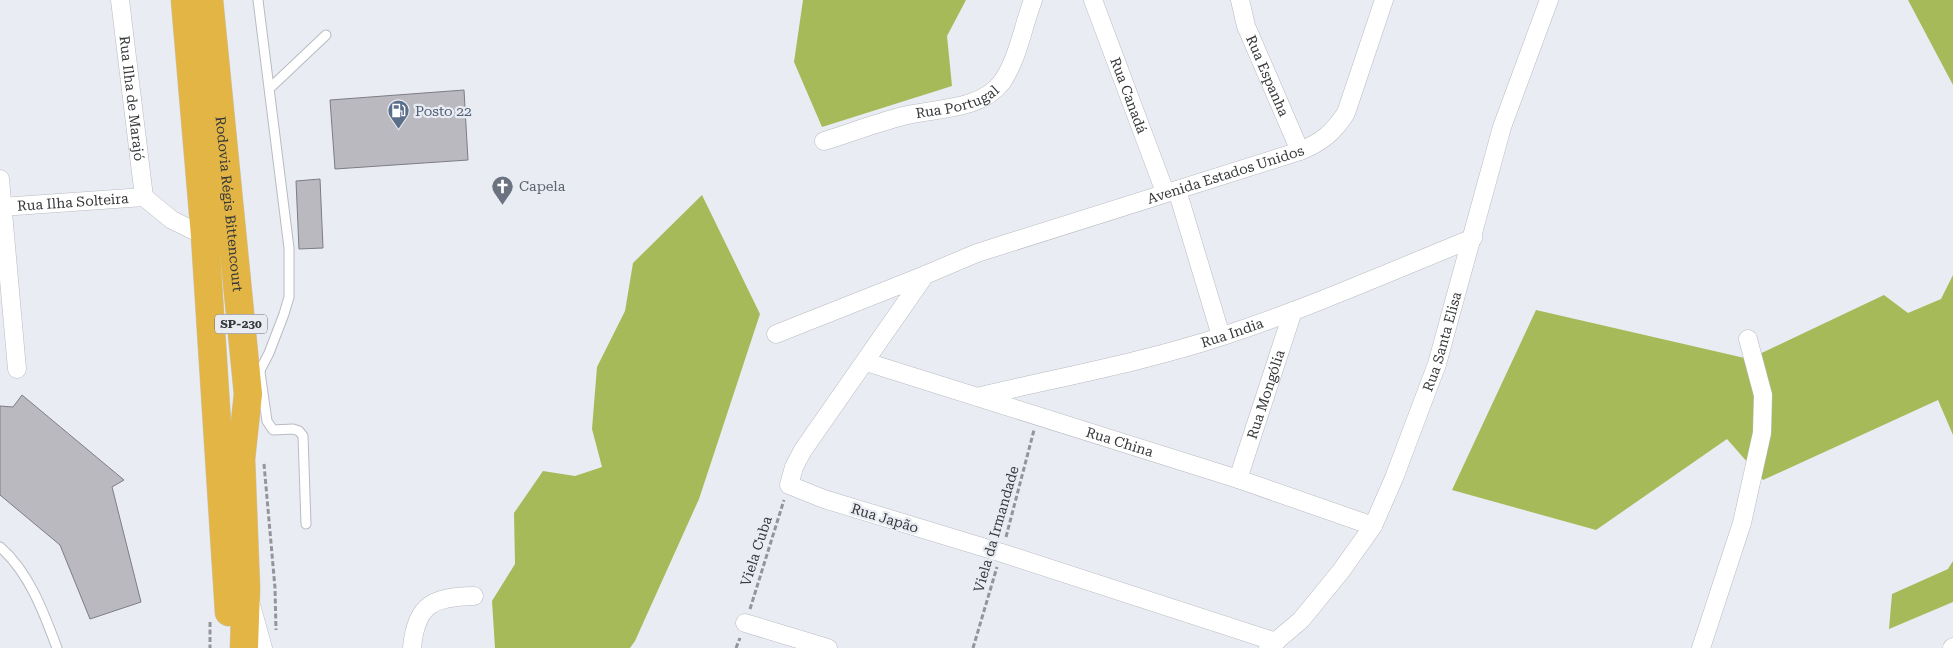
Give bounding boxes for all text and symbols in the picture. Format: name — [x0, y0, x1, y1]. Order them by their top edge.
street label: Rua Espanha — [1243, 33, 1292, 119]
street label: Rua Ilha de Marajó — [116, 35, 148, 162]
street label: Rua Canadá — [1107, 55, 1151, 136]
street label: Rua Portugal — [914, 82, 1003, 121]
fuel station icon: Posto 22 — [387, 99, 411, 130]
place label: Posto 22 — [415, 103, 472, 119]
street label: Rodovia Régis Bittencourt — [213, 115, 246, 293]
street label: Avenida Estados Unidos — [1145, 142, 1307, 207]
church icon: Capela — [491, 174, 515, 205]
place label: Capela — [519, 178, 566, 194]
street label: Rua Ilha Solteira — [17, 190, 129, 214]
street label: Rua Santa Elisa — [1419, 290, 1465, 394]
road number: SP-230 — [215, 314, 267, 334]
street label: Rua India — [1199, 315, 1266, 351]
street label: Rua Mongólia — [1244, 347, 1288, 441]
street label: Rua China — [1084, 424, 1156, 460]
street label: Viela da Irmandade — [970, 464, 1022, 594]
street label: Rua Japão — [849, 500, 921, 536]
street label: Viela Cuba — [737, 514, 775, 588]

